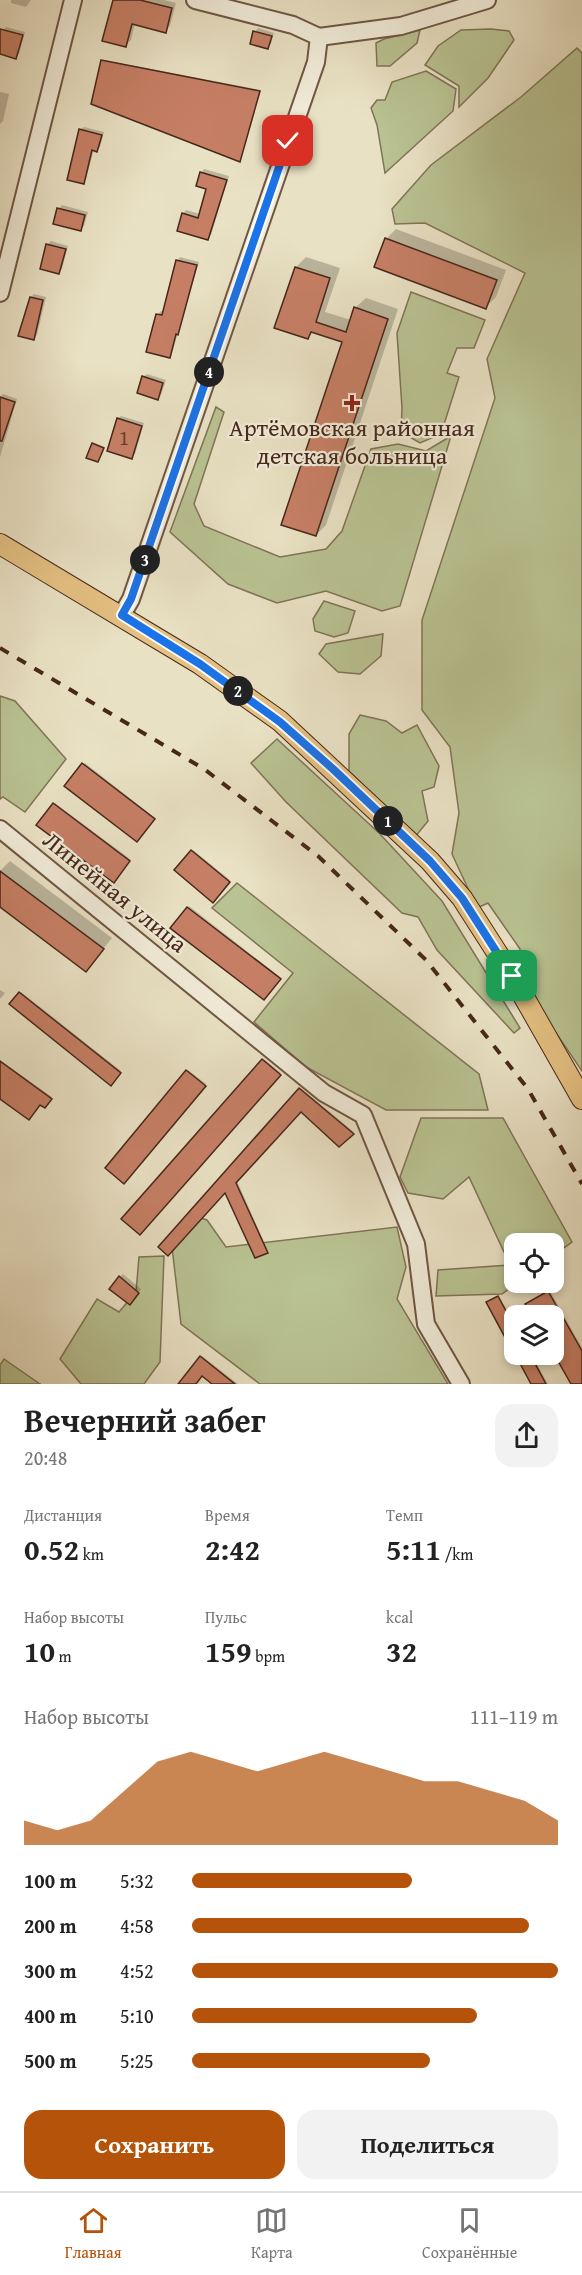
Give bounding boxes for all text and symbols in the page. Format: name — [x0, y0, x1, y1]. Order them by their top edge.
pin — [262, 115, 313, 166]
icon: check — [271, 124, 304, 157]
pin: 4 — [194, 357, 224, 387]
text: 4 — [205, 360, 213, 384]
marker: Артёмовская районная детская больница — [343, 394, 361, 412]
place label: Артёмовская районная детская больница — [229, 410, 475, 473]
house number: 1 — [119, 422, 129, 453]
pin: 3 — [130, 545, 160, 575]
text: 3 — [141, 548, 149, 572]
pin: 2 — [223, 676, 253, 706]
text: 2 — [234, 679, 242, 703]
pin: 1 — [373, 806, 403, 836]
text: 1 — [384, 809, 392, 833]
street label: Линейная улица — [36, 822, 195, 961]
pin — [486, 950, 537, 1001]
icon: arrive — [495, 959, 528, 992]
map controls — [504, 1233, 564, 1365]
button: locate — [504, 1233, 564, 1293]
button: layers — [504, 1305, 564, 1365]
text: Вечерний забег — [24, 1396, 266, 1444]
button: share — [495, 1404, 558, 1467]
text: 20:48 — [24, 1443, 67, 1472]
text: Дистанция — [24, 1503, 102, 1527]
text: Время — [205, 1503, 250, 1527]
text: Темп — [386, 1503, 423, 1527]
text: 0.52 — [24, 1527, 79, 1571]
text: 2:42 — [205, 1527, 260, 1571]
text: 5:11 — [386, 1527, 441, 1571]
text: km — [79, 1542, 104, 1566]
text: /km — [441, 1542, 473, 1566]
text: Набор высоты — [24, 1605, 124, 1629]
text: Пульс — [205, 1605, 247, 1629]
text: kcal — [386, 1605, 413, 1629]
text: 10 — [24, 1629, 55, 1673]
text: 159 — [205, 1629, 252, 1673]
text: 32 — [386, 1629, 417, 1673]
text: m — [55, 1644, 72, 1668]
text: bpm — [252, 1644, 285, 1668]
text: Набор высоты — [24, 1702, 149, 1731]
text: 111–119 m — [470, 1702, 558, 1731]
text: 100 m — [24, 1866, 77, 1895]
text: 5:32 — [120, 1866, 154, 1895]
text: 200 m — [24, 1911, 77, 1940]
text: 4:58 — [120, 1911, 154, 1940]
text: 300 m — [24, 1956, 77, 1985]
text: 4:52 — [120, 1956, 154, 1985]
text: 400 m — [24, 2001, 77, 2030]
text: 5:10 — [120, 2001, 154, 2030]
text: 500 m — [24, 2046, 77, 2075]
text: 5:25 — [120, 2046, 154, 2075]
button: Сохранить — [24, 2110, 285, 2179]
button: Поделиться — [297, 2110, 558, 2179]
tab: Главная — [65, 2204, 122, 2264]
tab: Карта — [251, 2204, 293, 2264]
tab: Сохранённые — [422, 2204, 517, 2264]

